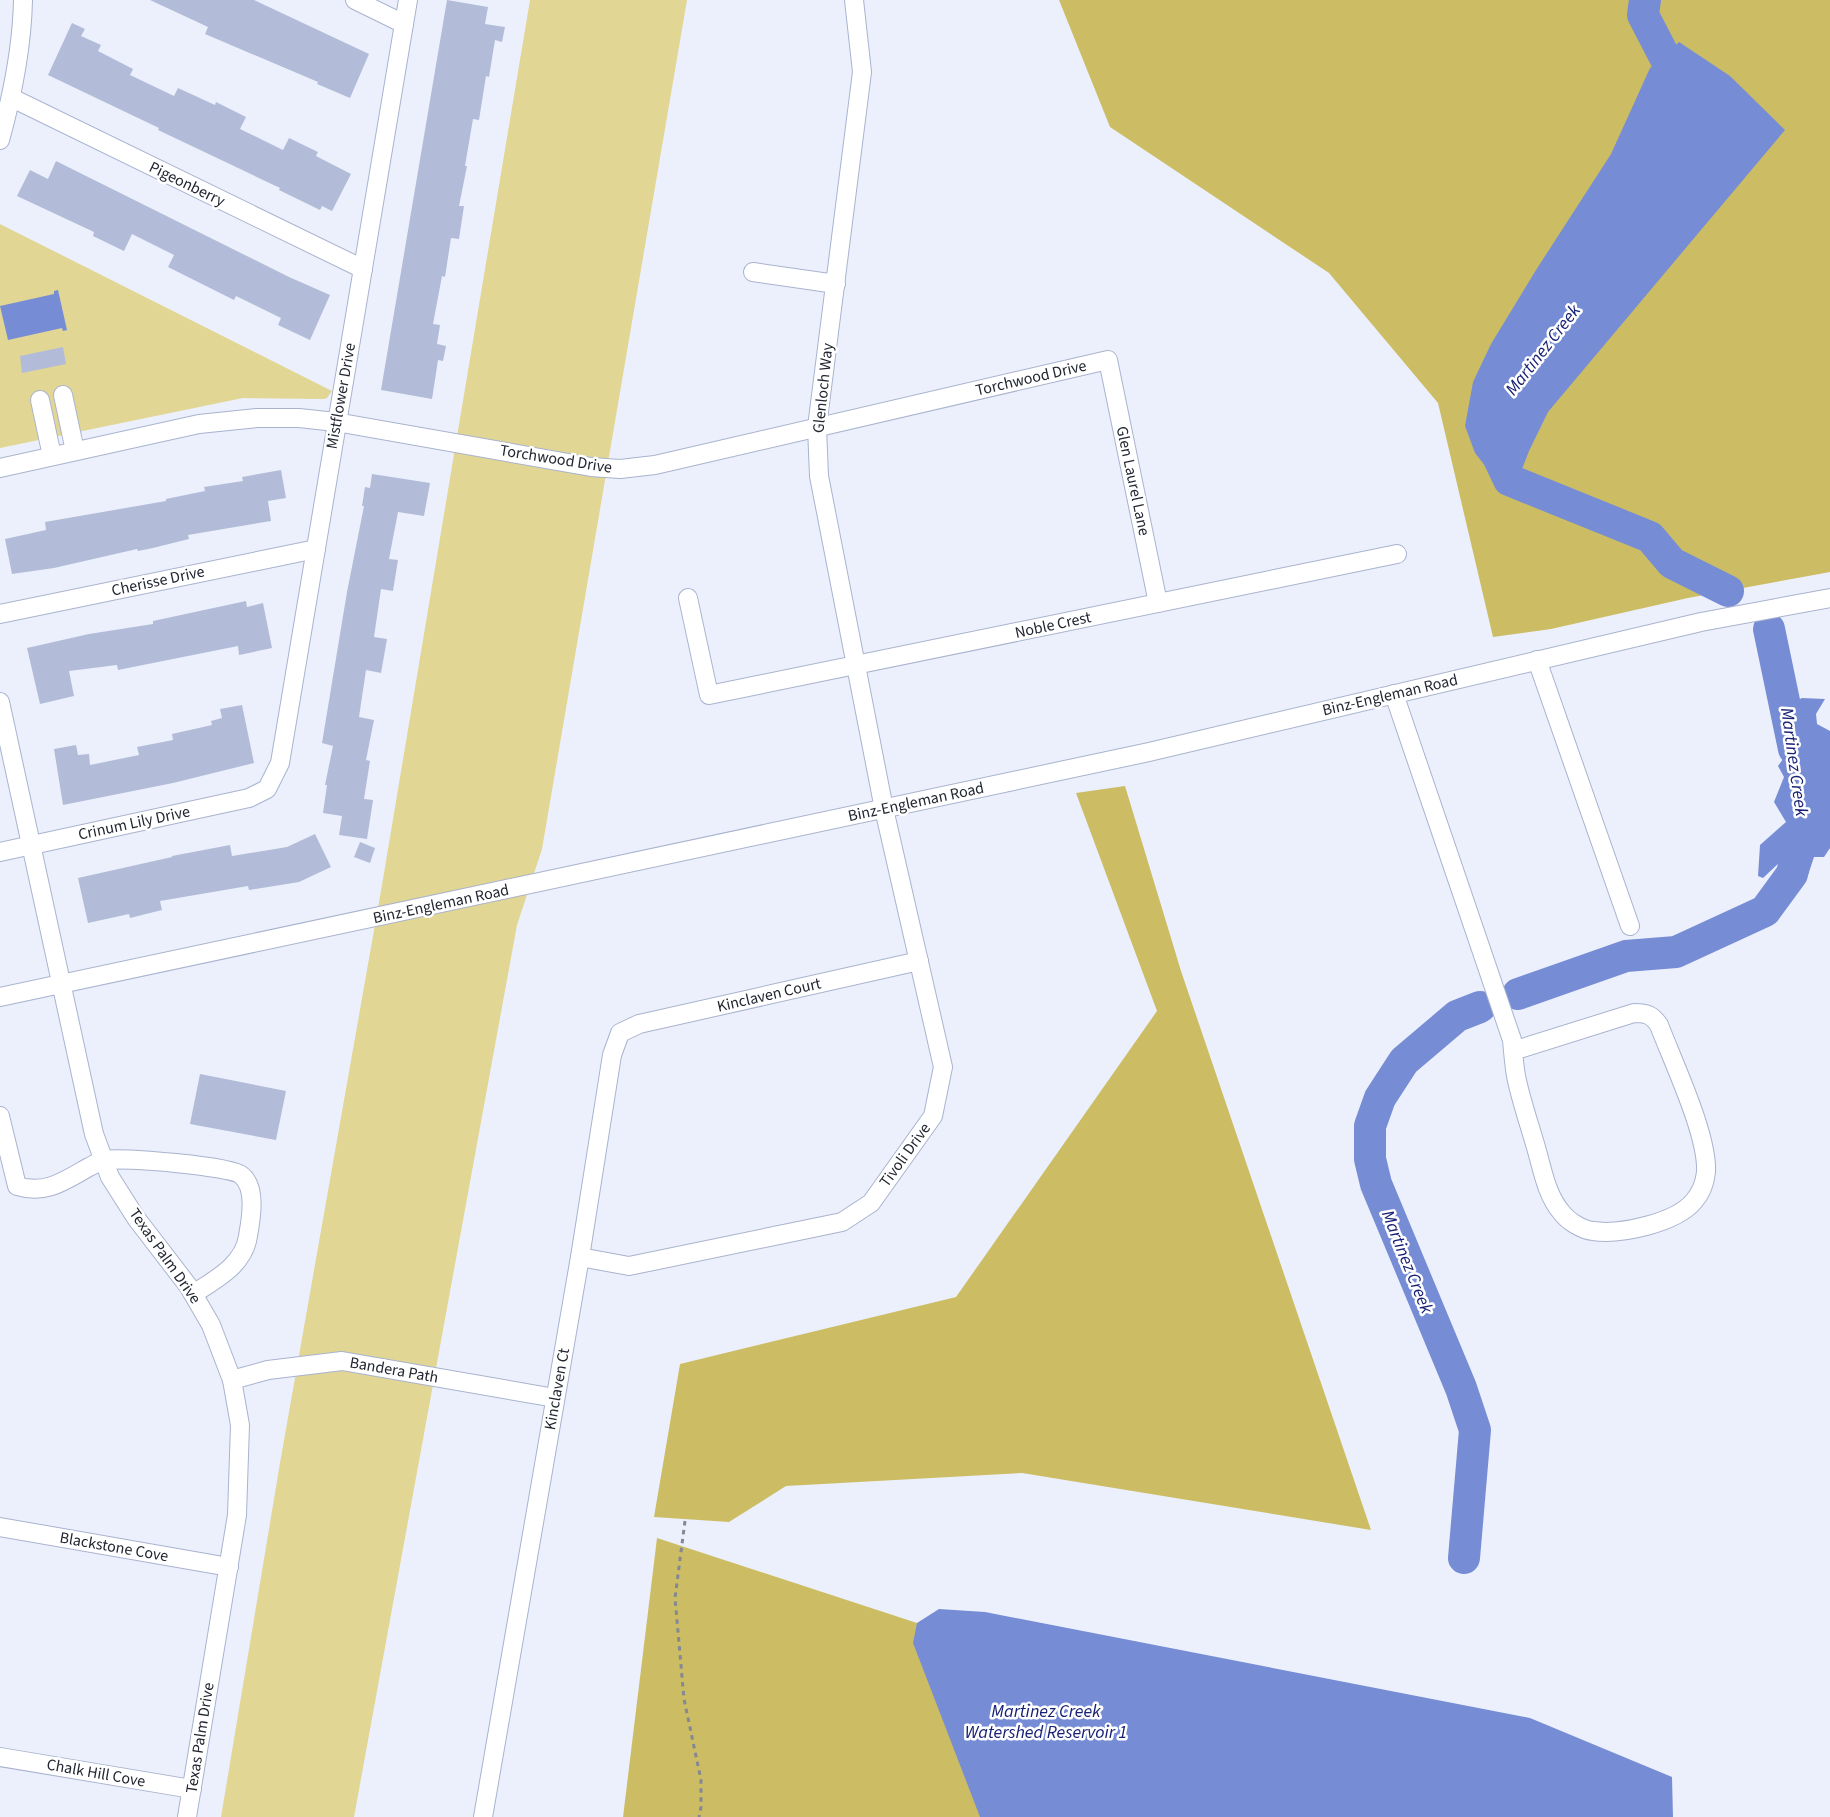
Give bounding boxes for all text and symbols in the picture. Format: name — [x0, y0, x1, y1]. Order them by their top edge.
street label: Pigeonberry — [145, 156, 229, 212]
water label: Martinez Creek — [1499, 299, 1587, 401]
street label: Mistflower Drive — [321, 341, 361, 451]
street label: Glenloch Way — [807, 341, 839, 434]
street label: Torchwood Drive — [973, 355, 1089, 401]
street label: Glen Laurel Lane — [1111, 424, 1155, 538]
street label: Torchwood Drive — [498, 439, 614, 479]
street label: Cherisse Drive — [109, 560, 207, 602]
street label: Noble Crest — [1013, 606, 1094, 644]
street label: Binz-Engleman Road — [1320, 669, 1460, 721]
water label: Martinez Creek — [1774, 706, 1814, 818]
street label: Binz-Engleman Road — [846, 777, 986, 827]
street label: Crinum Lily Drive — [76, 800, 192, 846]
street label: Binz-Engleman Road — [371, 879, 511, 929]
street label: Kinclaven Court — [715, 972, 824, 1018]
street label: Tivoli Drive — [874, 1118, 936, 1192]
street label: Texas Palm Drive — [124, 1204, 206, 1308]
water label: Martinez Creek — [1375, 1207, 1439, 1318]
street label: Kinclaven Ct — [539, 1346, 575, 1432]
street label: Bandera Path — [348, 1351, 440, 1389]
street label: Blackstone Cove — [58, 1527, 170, 1567]
street label: Texas Palm Drive — [180, 1681, 220, 1795]
water label: Martinez Creek Watershed Reservoir 1 — [965, 1699, 1127, 1745]
street label: Chalk Hill Cove — [45, 1753, 147, 1793]

